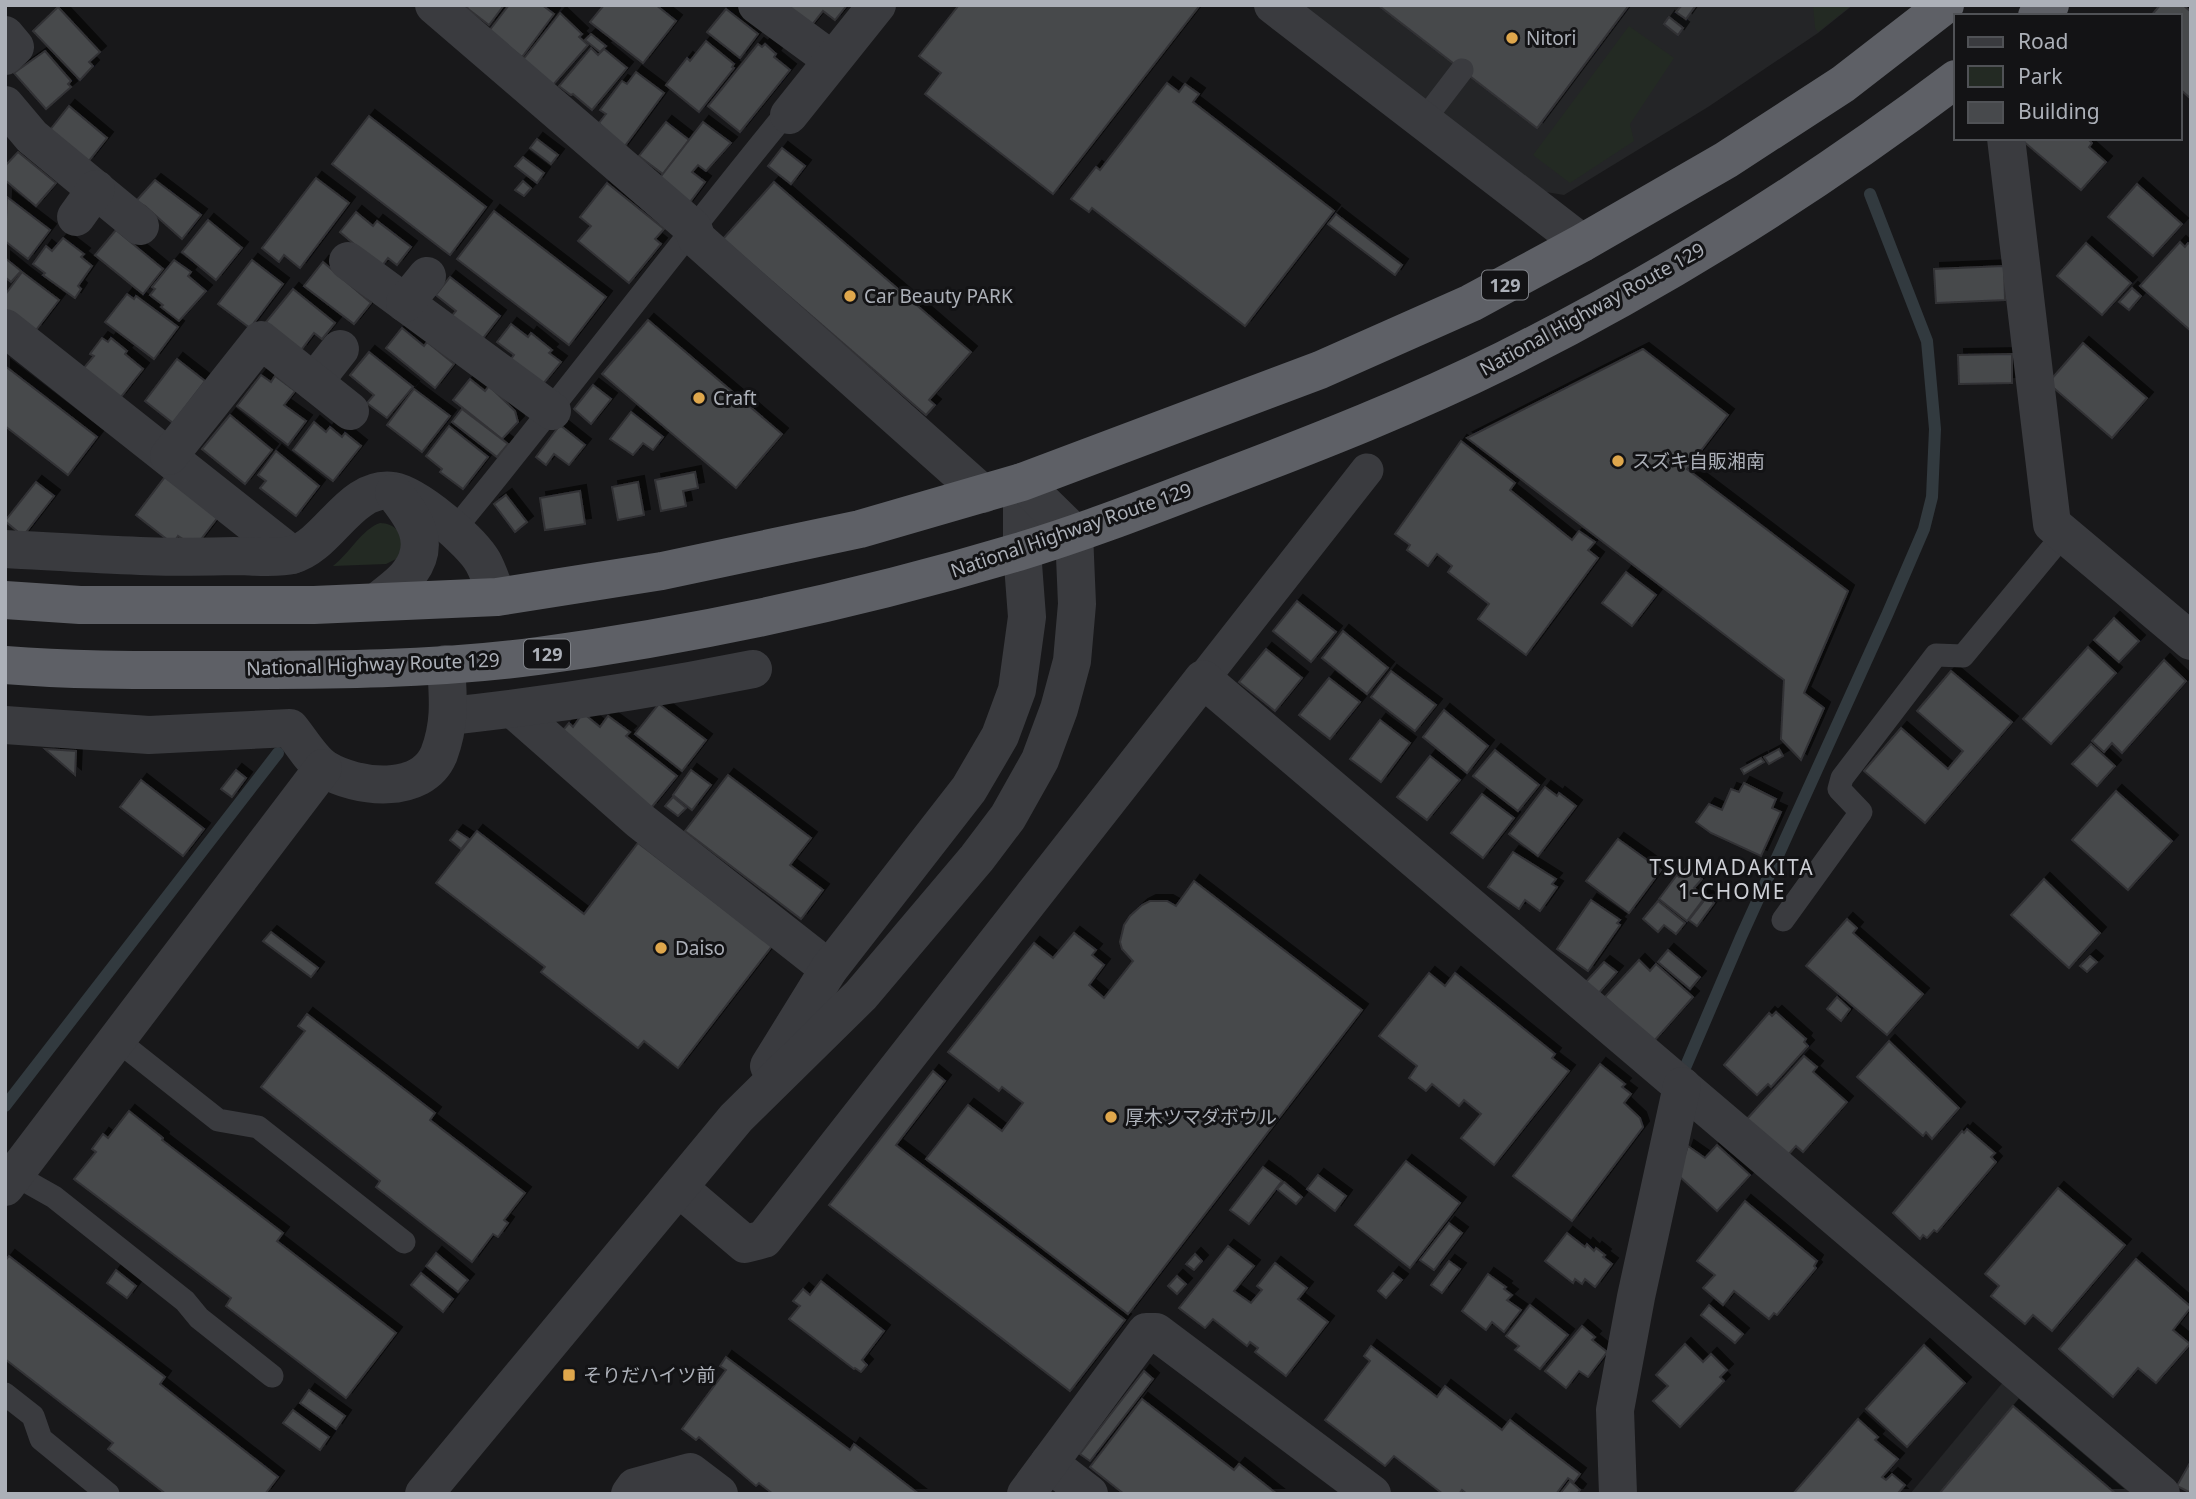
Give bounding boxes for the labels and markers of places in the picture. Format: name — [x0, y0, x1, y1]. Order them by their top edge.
place label: Nitori — [1526, 25, 1576, 51]
marker: Nitori — [1504, 30, 1520, 46]
place label: Car Beauty PARK — [864, 283, 1013, 309]
marker: Car Beauty PARK — [842, 288, 858, 304]
place label: Craft — [713, 385, 757, 411]
marker: Craft — [691, 390, 707, 406]
place label: スズキ自販湘南 — [1632, 448, 1765, 474]
marker: スズキ自販湘南 — [1610, 453, 1626, 469]
place label: Daiso — [675, 935, 725, 961]
marker: Daiso — [653, 940, 669, 956]
place label: 厚木ツマダボウル — [1125, 1104, 1277, 1130]
marker: 厚木ツマダボウル — [1103, 1109, 1119, 1125]
place label: そりだハイツ前 — [583, 1362, 716, 1388]
marker: そりだハイツ前 — [561, 1367, 577, 1383]

